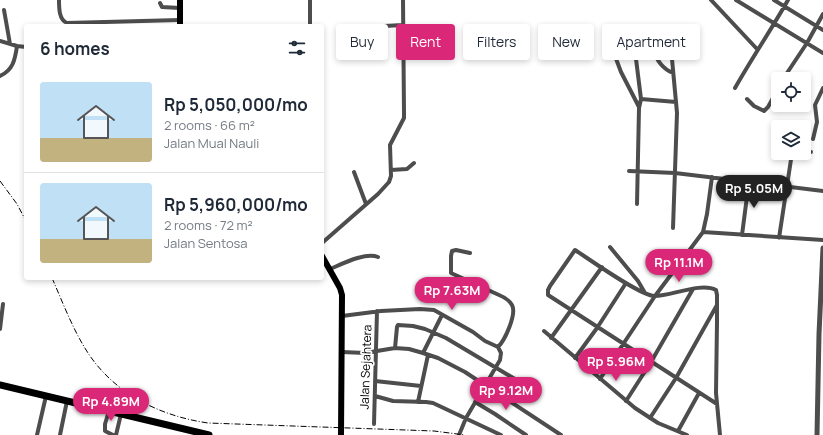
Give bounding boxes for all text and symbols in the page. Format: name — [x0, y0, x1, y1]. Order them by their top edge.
chip: Buy — [336, 24, 388, 60]
chip: Rent — [396, 24, 455, 60]
chip: Filters — [463, 24, 530, 60]
chip: New — [538, 24, 594, 60]
chip: Apartment — [602, 24, 700, 60]
text: 6 homes — [40, 37, 110, 60]
icon: filters — [286, 37, 308, 59]
map controls — [771, 72, 811, 160]
button: locate — [771, 72, 811, 112]
text: Rp 5,050,000/mo — [164, 93, 308, 116]
icon: home — [72, 98, 120, 146]
text: 2 rooms · 66 m² — [164, 116, 255, 134]
button: layers — [771, 120, 811, 160]
text: Jalan Mual Nauli — [164, 134, 259, 152]
pin: Rp 5.05M — [713, 175, 795, 209]
text: Rp 5.05M — [725, 179, 783, 197]
text: Rp 5,960,000/mo — [164, 193, 308, 216]
icon: home — [72, 199, 120, 247]
text: 2 rooms · 72 m² — [164, 216, 253, 234]
text: Jalan Sentosa — [164, 234, 248, 252]
pin: Rp 11.1M — [638, 249, 720, 283]
text: Rp 11.1M — [654, 253, 704, 271]
pin: Rp 7.63M — [411, 277, 493, 311]
text: Rp 7.63M — [424, 281, 480, 299]
street label: Jalan Sejahtera — [356, 324, 375, 410]
pin: Rp 5.96M — [575, 348, 657, 382]
text: Rp 5.96M — [587, 352, 645, 370]
pin: Rp 9.12M — [465, 377, 547, 411]
text: Rp 9.12M — [479, 381, 533, 399]
pin: Rp 4.89M — [70, 388, 152, 422]
text: Rp 4.89M — [82, 392, 140, 410]

